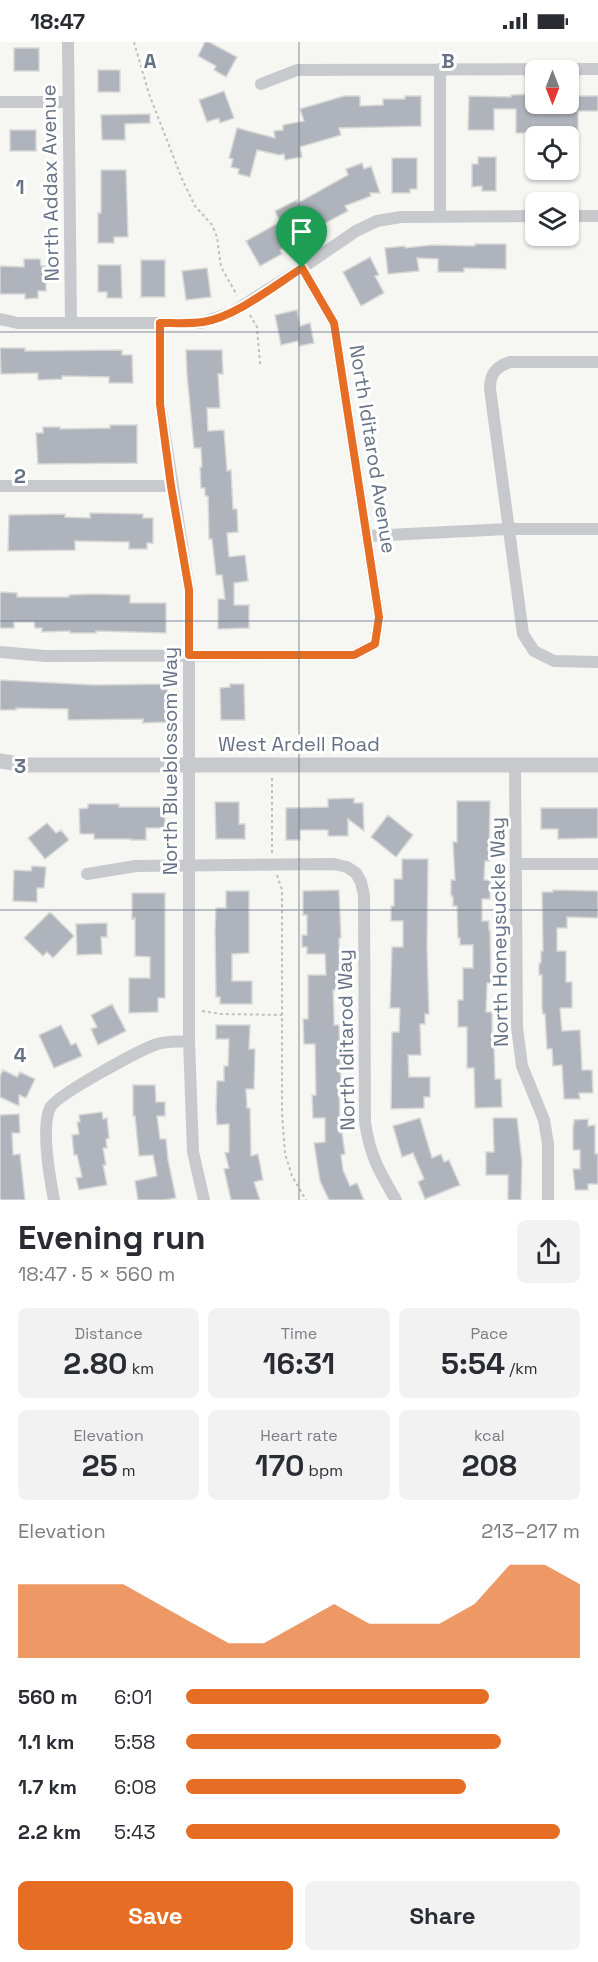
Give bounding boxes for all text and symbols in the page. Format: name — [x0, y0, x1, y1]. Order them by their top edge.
text: 18:47 — [30, 7, 85, 35]
text: A — [144, 48, 157, 74]
text: B — [441, 48, 455, 74]
north arrow — [525, 60, 579, 114]
map controls — [525, 60, 579, 246]
street label: North Addax Avenue — [35, 84, 65, 282]
button: locate — [525, 126, 579, 180]
text: 1 — [15, 174, 25, 200]
button: layers — [525, 192, 579, 246]
pin — [276, 206, 327, 268]
icon: arrive — [285, 215, 318, 248]
street label: North Iditarod Avenue — [344, 343, 402, 555]
text: 2 — [14, 463, 26, 489]
street label: North Blueblossom Way — [157, 647, 183, 875]
street label: West Ardell Road — [218, 731, 380, 757]
text: 3 — [14, 753, 26, 779]
street label: North Honeysuckle Way — [484, 817, 514, 1047]
street label: North Iditarod Way — [331, 949, 361, 1131]
text: 4 — [14, 1042, 27, 1068]
text: Evening run — [18, 1217, 206, 1259]
button: share — [517, 1220, 580, 1283]
text: 18:47 · 5 × 560 m — [18, 1261, 175, 1287]
text: Distance — [75, 1323, 143, 1344]
text: Time — [281, 1323, 317, 1344]
text: Pace — [471, 1323, 508, 1344]
text: 2.80 — [63, 1344, 128, 1383]
text: 16:31 — [263, 1344, 335, 1383]
text: 5:54 — [441, 1344, 505, 1383]
text: km — [128, 1358, 154, 1379]
text: /km — [505, 1358, 538, 1379]
text: Elevation — [74, 1425, 144, 1446]
text: Heart rate — [260, 1425, 338, 1446]
text: kcal — [474, 1425, 505, 1446]
text: 25 — [82, 1446, 118, 1485]
text: 170 — [255, 1446, 305, 1485]
text: 208 — [462, 1446, 517, 1485]
text: m — [118, 1460, 136, 1481]
text: bpm — [305, 1460, 343, 1481]
text: Elevation — [18, 1518, 106, 1544]
text: 213–217 m — [481, 1518, 580, 1544]
text: 560 m — [18, 1684, 77, 1710]
text: 6:01 — [114, 1684, 152, 1710]
text: 1.1 km — [18, 1729, 74, 1755]
text: 5:58 — [114, 1729, 155, 1755]
text: 1.7 km — [18, 1774, 77, 1800]
text: 6:08 — [114, 1774, 157, 1800]
text: 2.2 km — [18, 1819, 81, 1845]
text: 5:43 — [114, 1819, 156, 1845]
button: Save — [18, 1881, 293, 1950]
button: Share — [305, 1881, 580, 1950]

